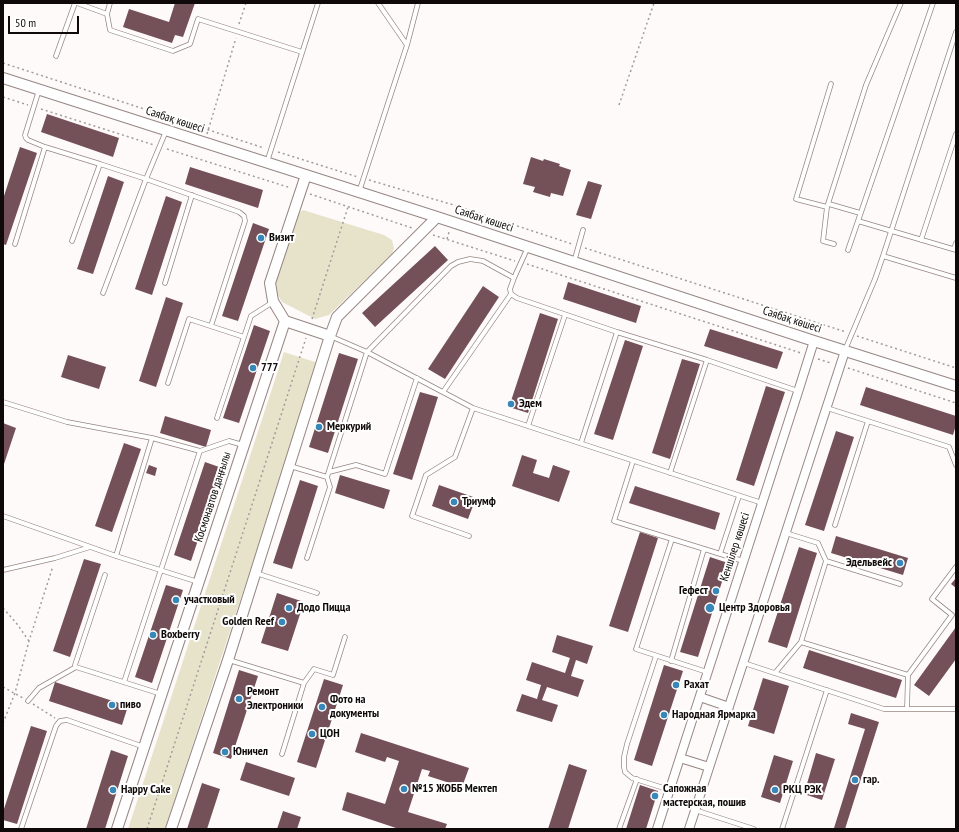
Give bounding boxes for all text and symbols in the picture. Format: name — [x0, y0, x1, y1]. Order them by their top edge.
scale bar — [10, 8, 81, 34]
text: 50 m — [15, 15, 36, 30]
street label: Саябақ көшесі — [144, 104, 206, 136]
street label: Саябақ көшесі — [453, 203, 515, 235]
place label: Визит — [269, 231, 294, 245]
marker: Визит — [256, 233, 266, 243]
street label: Саябақ көшесі — [761, 304, 823, 336]
place label: 777 — [261, 361, 278, 375]
marker: 777 — [248, 363, 258, 373]
place label: Эдем — [519, 397, 542, 411]
marker: Эдем — [506, 399, 516, 409]
place label: Меркурий — [327, 420, 371, 434]
marker: Меркурий — [314, 422, 324, 432]
street label: Космонавтов даңғылы — [192, 450, 234, 544]
place label: Триумф — [462, 495, 496, 509]
marker: Триумф — [449, 497, 459, 507]
street label: Кеншілер көшесі — [717, 511, 753, 583]
place label: Эдельвейс — [846, 556, 892, 570]
marker: Эдельвейс — [895, 558, 905, 568]
place label: Гефест — [679, 584, 708, 598]
marker: Гефест — [711, 586, 721, 596]
place label: участковый — [184, 593, 235, 607]
marker: участковый — [171, 595, 181, 605]
place label: Додо Пицца — [297, 601, 350, 615]
place label: Центр Здоровья — [719, 601, 790, 615]
marker: Центр Здоровья — [704, 602, 716, 614]
marker: Додо Пицца — [284, 603, 294, 613]
place label: Golden Reef — [222, 615, 274, 629]
marker: Golden Reef — [277, 617, 287, 627]
place label: Boxberry — [161, 628, 200, 642]
marker: Boxberry — [148, 630, 158, 640]
place label: Рахат — [684, 678, 709, 692]
marker: Рахат — [671, 680, 681, 690]
place label: Ремонт Электроники — [247, 685, 304, 713]
place label: Фото на документы — [330, 693, 379, 721]
marker: Ремонт Электроники — [234, 694, 244, 704]
place label: пиво — [120, 698, 141, 712]
marker: пиво — [107, 700, 117, 710]
marker: Фото на документы — [317, 702, 327, 712]
place label: Народная Ярмарка — [672, 708, 756, 722]
marker: Народная Ярмарка — [659, 710, 669, 720]
place label: ЦОН — [320, 727, 340, 741]
marker: ЦОН — [307, 729, 317, 739]
place label: Юничел — [233, 745, 268, 759]
marker: Юничел — [220, 747, 230, 757]
place label: гар. — [863, 773, 879, 787]
marker: гар. — [850, 775, 860, 785]
place label: №15 ЖОББ Мектеп — [412, 782, 497, 796]
place label: Сапожная мастерская, пошив — [663, 782, 746, 810]
place label: Happy Cake — [121, 783, 171, 797]
place label: РКЦ РЭК — [783, 783, 822, 797]
marker: №15 ЖОББ Мектеп — [399, 784, 409, 794]
marker: Happy Cake — [108, 785, 118, 795]
marker: РКЦ РЭК — [770, 785, 780, 795]
marker: Сапожная мастерская, пошив — [650, 791, 660, 801]

